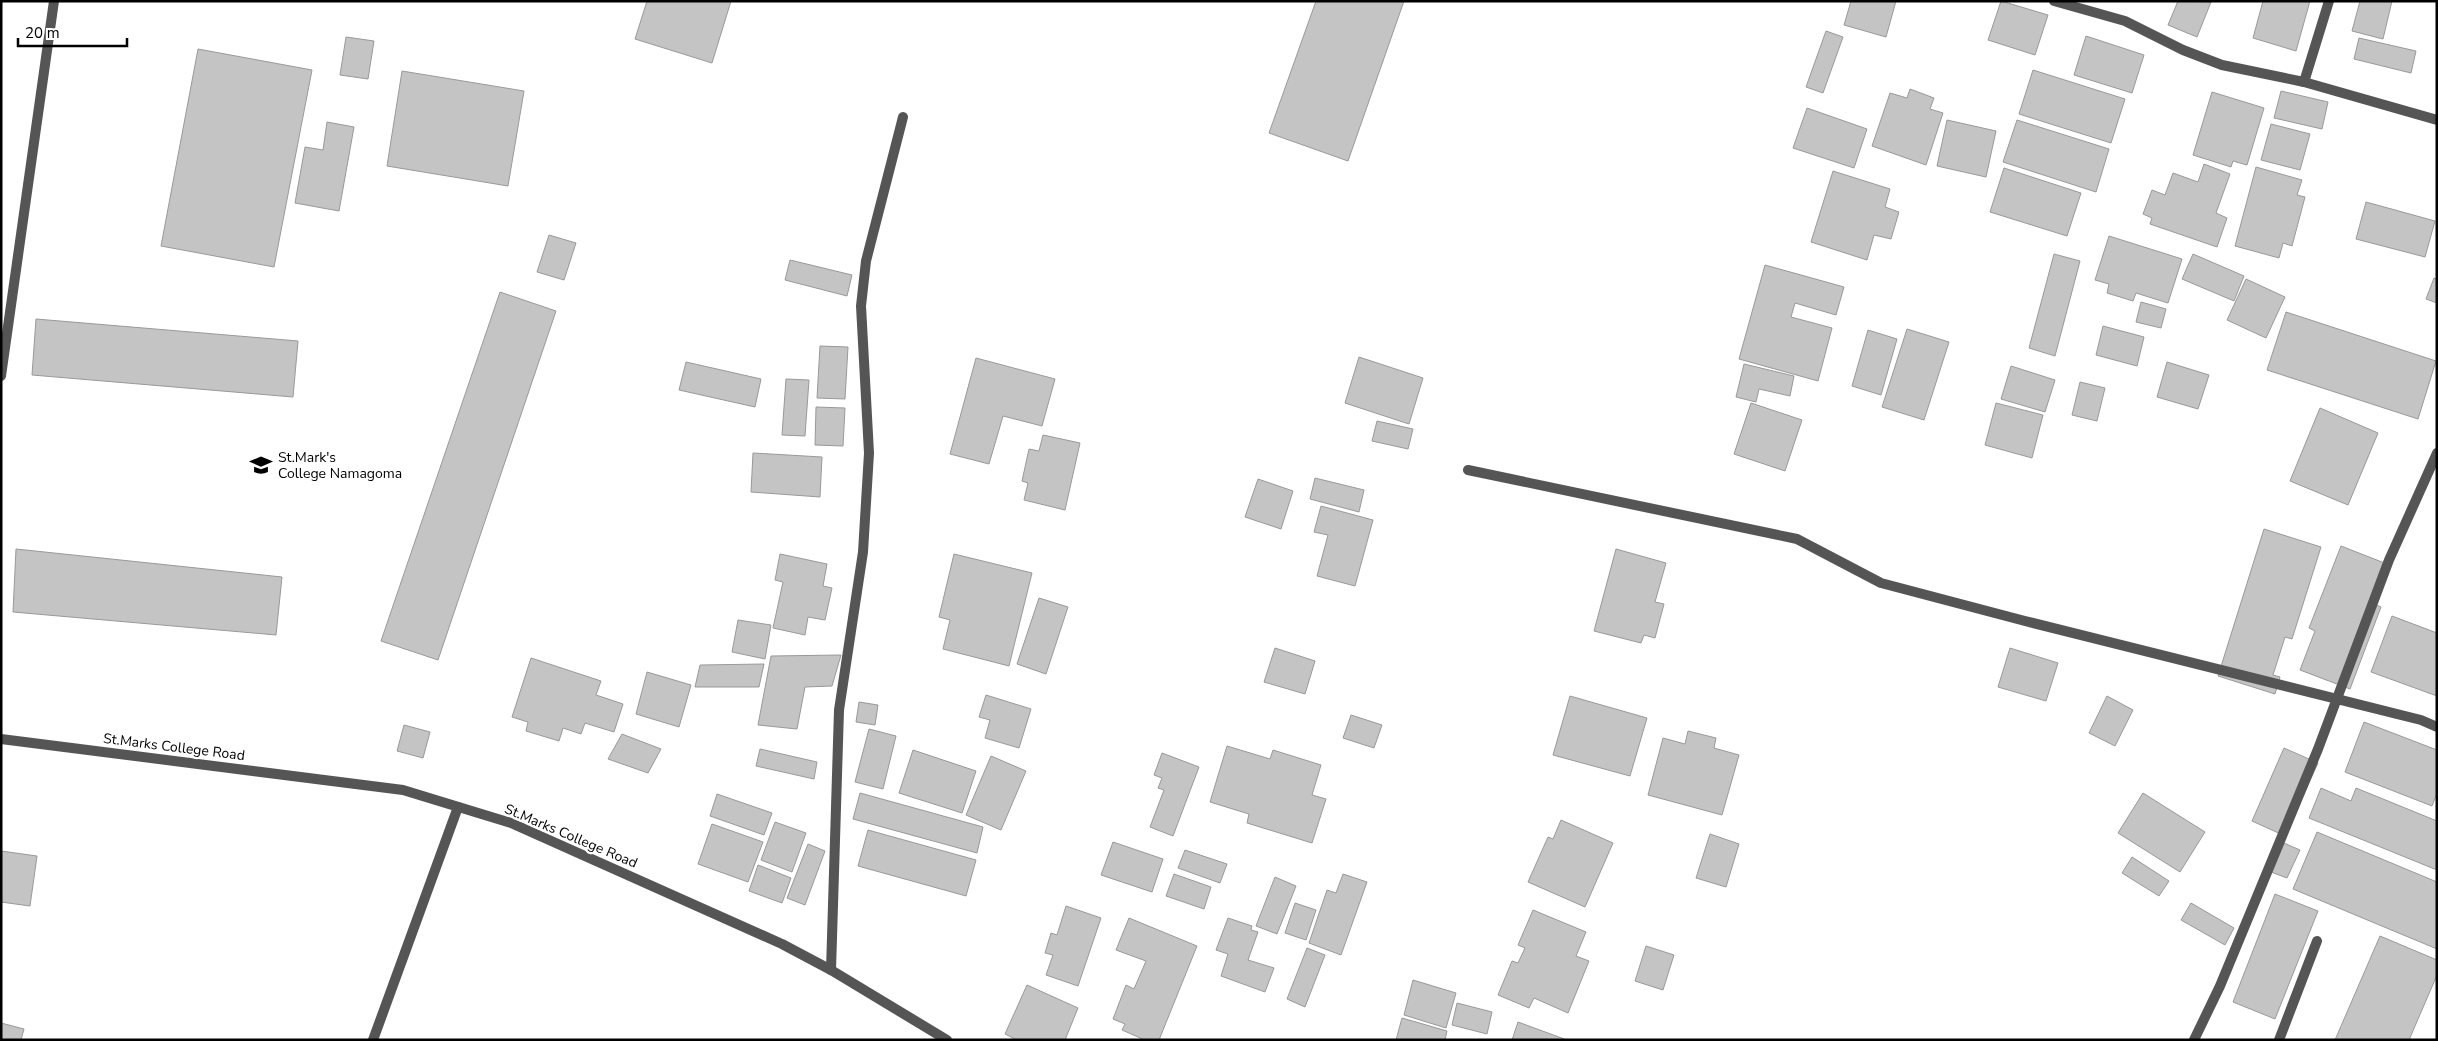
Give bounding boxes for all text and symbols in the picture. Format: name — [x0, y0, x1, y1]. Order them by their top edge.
scale bar — [18, 15, 126, 47]
text: 20 m — [25, 23, 60, 43]
place label: St.Mark's College Namagoma — [278, 448, 402, 483]
school or university icon: St.Mark's College Namagoma — [248, 452, 274, 478]
street label: St.Marks College Road — [102, 729, 246, 765]
street label: St.Marks College Road — [502, 799, 640, 873]

